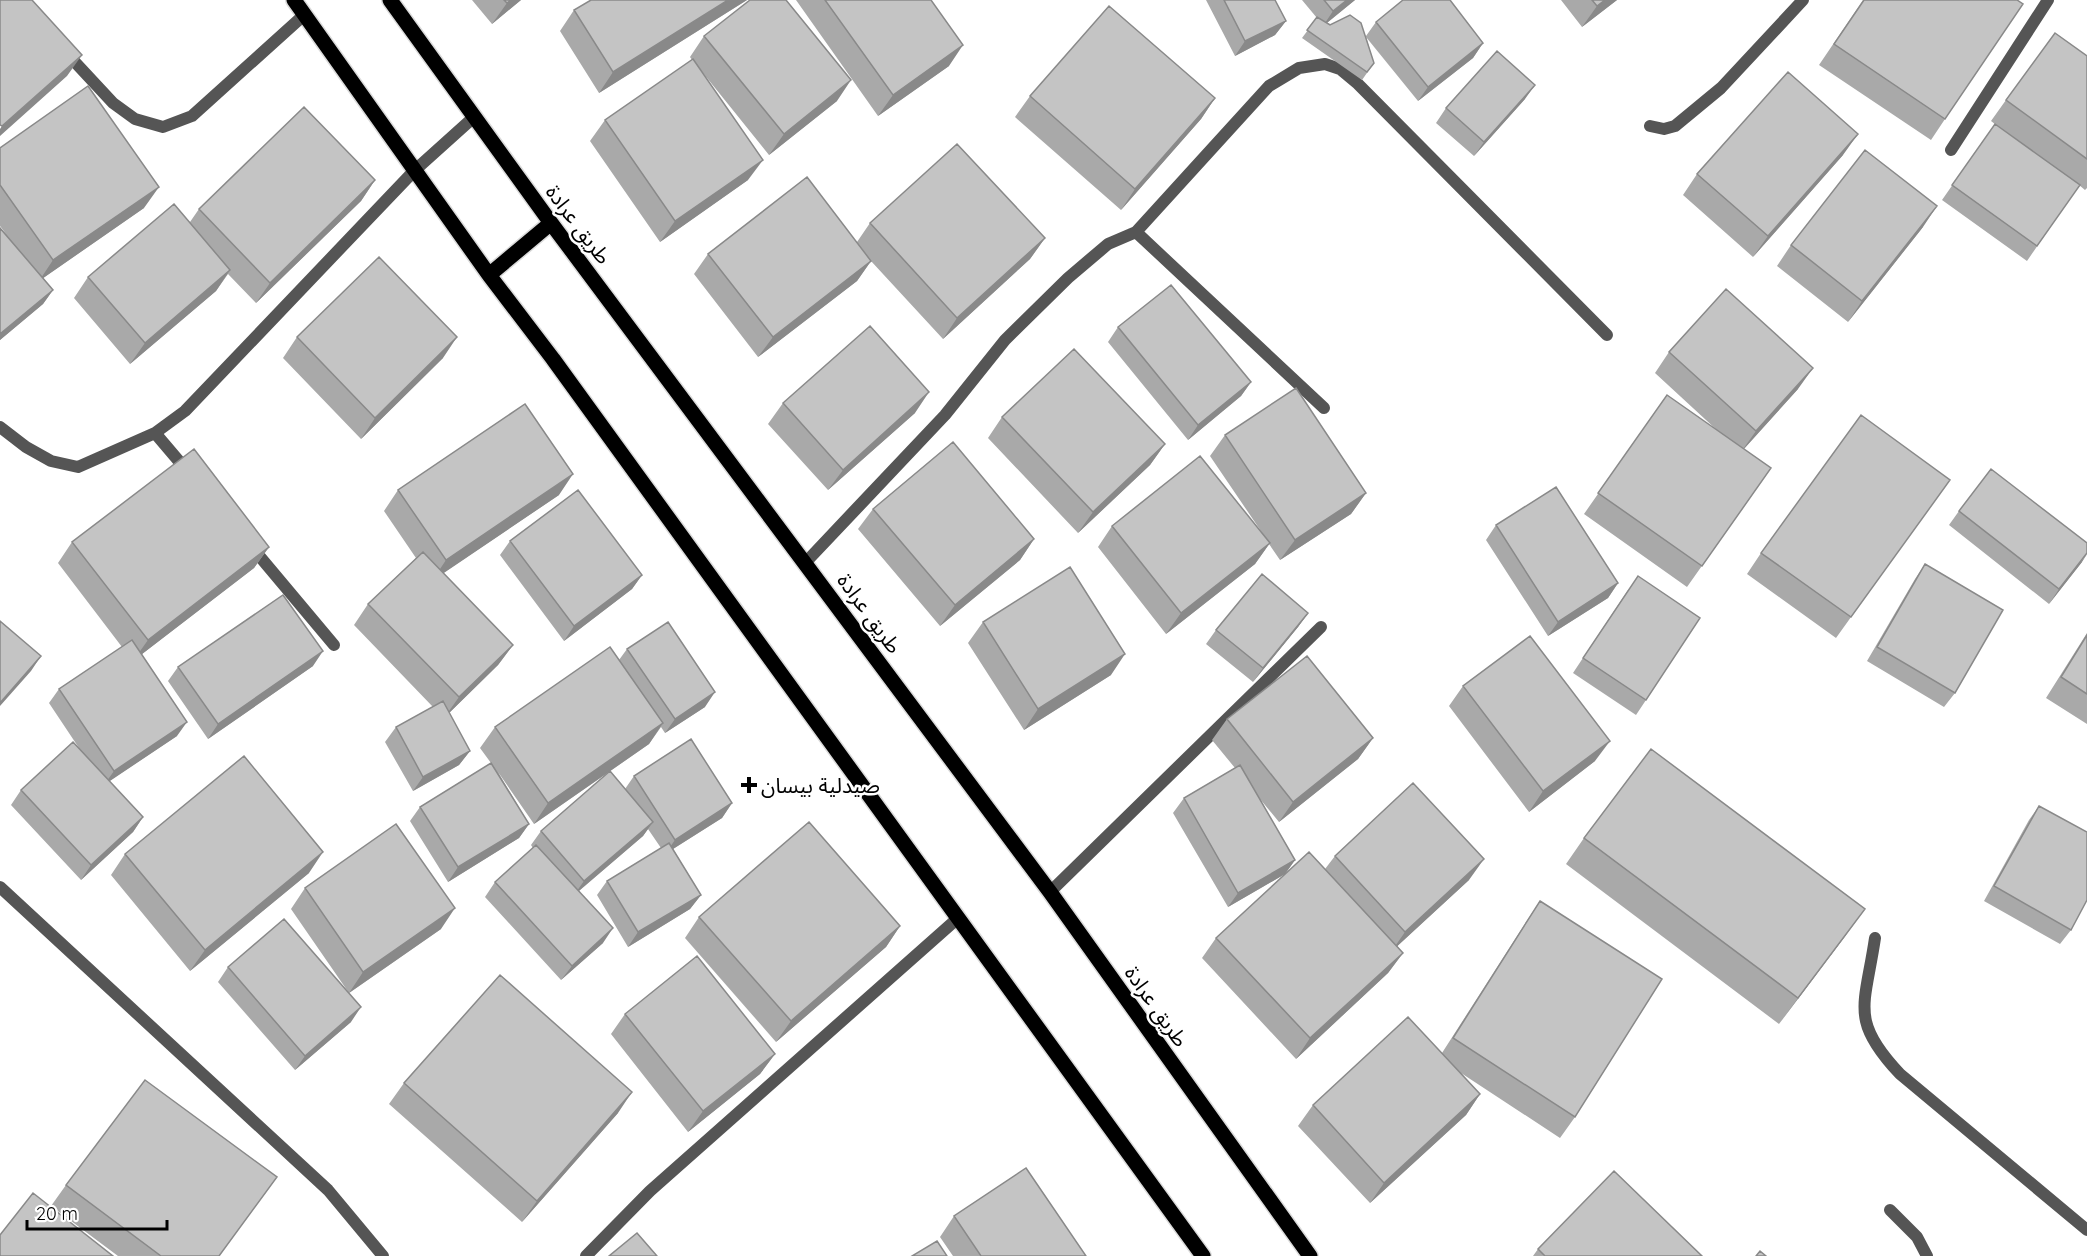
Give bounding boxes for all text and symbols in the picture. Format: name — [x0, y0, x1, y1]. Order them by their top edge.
street label: طريق عرادة — [540, 179, 617, 269]
street label: طريق عرادة — [831, 568, 908, 659]
place label: صيدلية بيسان — [761, 772, 880, 798]
marker: صيدلية بيسان — [742, 778, 756, 792]
street label: طريق عرادة — [1119, 961, 1194, 1052]
scale bar — [27, 1193, 166, 1231]
text: 20 m — [36, 1202, 78, 1225]

